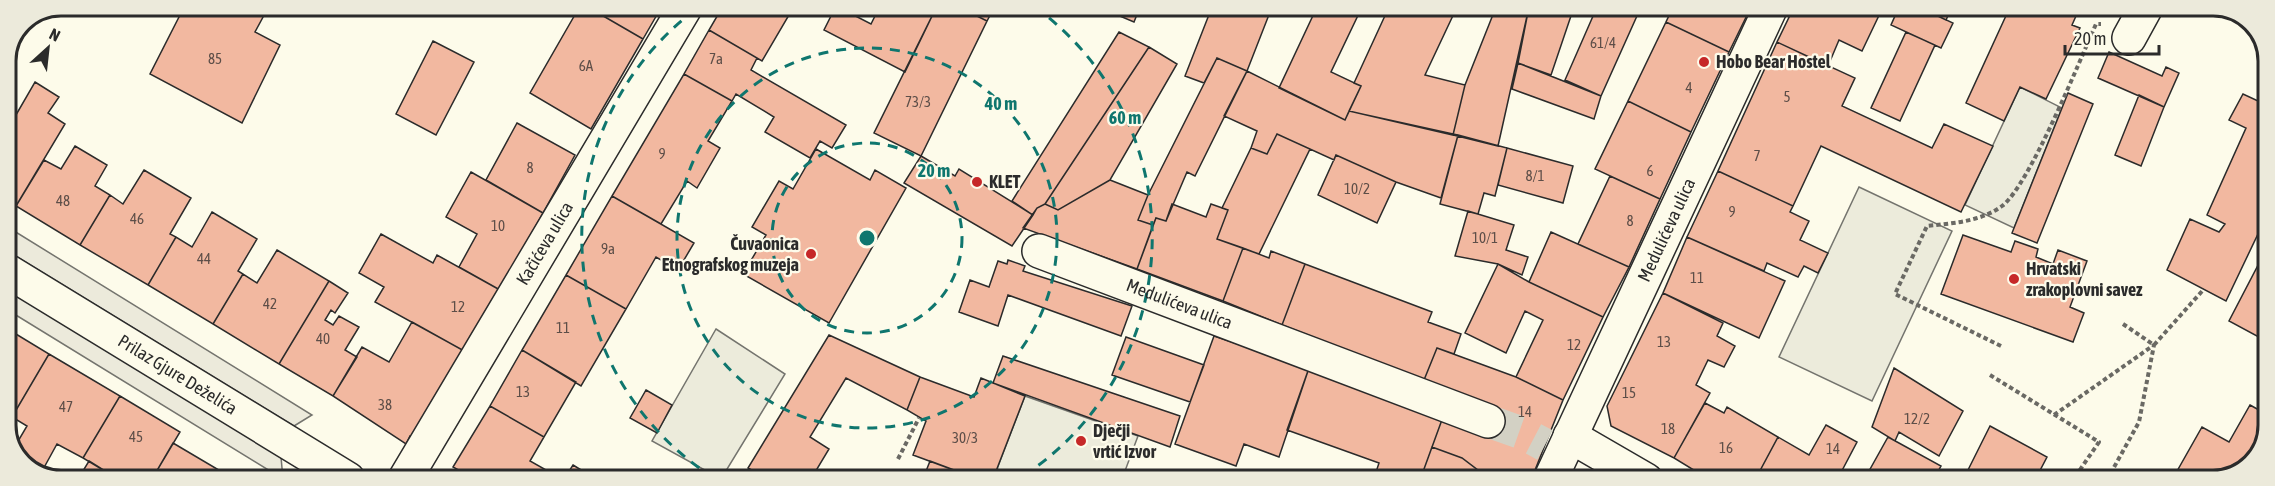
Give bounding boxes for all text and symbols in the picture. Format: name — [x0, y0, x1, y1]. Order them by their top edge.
north arrow — [18, 18, 78, 78]
scale bar — [2065, 18, 2160, 56]
text: N — [47, 24, 63, 45]
text: 20 m — [2074, 28, 2106, 49]
house number: 61/4 — [1590, 34, 1616, 51]
house number: 85 — [208, 50, 222, 67]
house number: 7a — [709, 50, 723, 67]
place label: Hobo Bear Hostel — [1716, 51, 1831, 72]
marker: Hobo Bear Hostel — [1697, 55, 1711, 69]
house number: 6A — [579, 57, 594, 74]
house number: 4 — [1685, 79, 1693, 96]
house number: 5 — [1783, 88, 1791, 105]
house number: 73/3 — [905, 93, 931, 110]
text: 40 m — [984, 93, 1017, 114]
text: 60 m — [1109, 107, 1141, 128]
house number: 9 — [658, 145, 666, 162]
house number: 7 — [1753, 147, 1761, 164]
house number: 8 — [526, 159, 534, 176]
text: 20 m — [918, 160, 950, 181]
house number: 6 — [1646, 162, 1654, 179]
house number: 8/1 — [1525, 167, 1545, 184]
place label: KLET — [989, 171, 1020, 192]
marker: KLET — [970, 175, 984, 189]
street label: Medulićeva ulica — [1633, 175, 1700, 285]
house number: 10/2 — [1344, 180, 1370, 197]
house number: 48 — [56, 192, 70, 209]
street label: Kačićeva ulica — [512, 198, 577, 289]
house number: 9 — [1728, 203, 1736, 220]
house number: 46 — [130, 210, 144, 227]
house number: 8 — [1626, 212, 1634, 229]
house number: 10 — [491, 217, 505, 234]
centre of rings — [857, 228, 877, 248]
house number: 10/1 — [1472, 229, 1498, 246]
place label: Čuvaonica Etnografskog muzeja — [662, 233, 799, 275]
house number: 9a — [601, 240, 615, 257]
marker: Čuvaonica Etnografskog muzeja — [804, 247, 818, 261]
house number: 44 — [197, 250, 211, 267]
place label: Hrvatski zrakoplovni savez — [2026, 258, 2143, 300]
house number: 11 — [1690, 269, 1704, 286]
marker: Hrvatski zrakoplovni savez — [2007, 272, 2021, 286]
street label: Medulićeva ulica — [1123, 274, 1235, 333]
house number: 42 — [263, 295, 277, 312]
house number: 12 — [451, 298, 465, 315]
house number: 11 — [556, 319, 570, 336]
street label: Prilaz Gjure Deželića — [114, 330, 241, 419]
house number: 40 — [316, 330, 330, 347]
house number: 13 — [1657, 333, 1671, 350]
house number: 12 — [1567, 336, 1581, 353]
house number: 13 — [516, 383, 530, 400]
house number: 15 — [1622, 384, 1636, 401]
house number: 38 — [378, 396, 392, 413]
house number: 47 — [59, 398, 73, 415]
house number: 14 — [1518, 403, 1532, 420]
house number: 12/2 — [1904, 410, 1930, 427]
place label: Dječji vrtić Izvor — [1093, 420, 1157, 462]
house number: 18 — [1661, 420, 1675, 437]
house number: 45 — [129, 428, 143, 445]
house number: 30/3 — [952, 429, 978, 446]
marker: Dječji vrtić Izvor — [1074, 434, 1088, 448]
house number: 16 — [1719, 439, 1733, 456]
house number: 14 — [1826, 440, 1840, 457]

